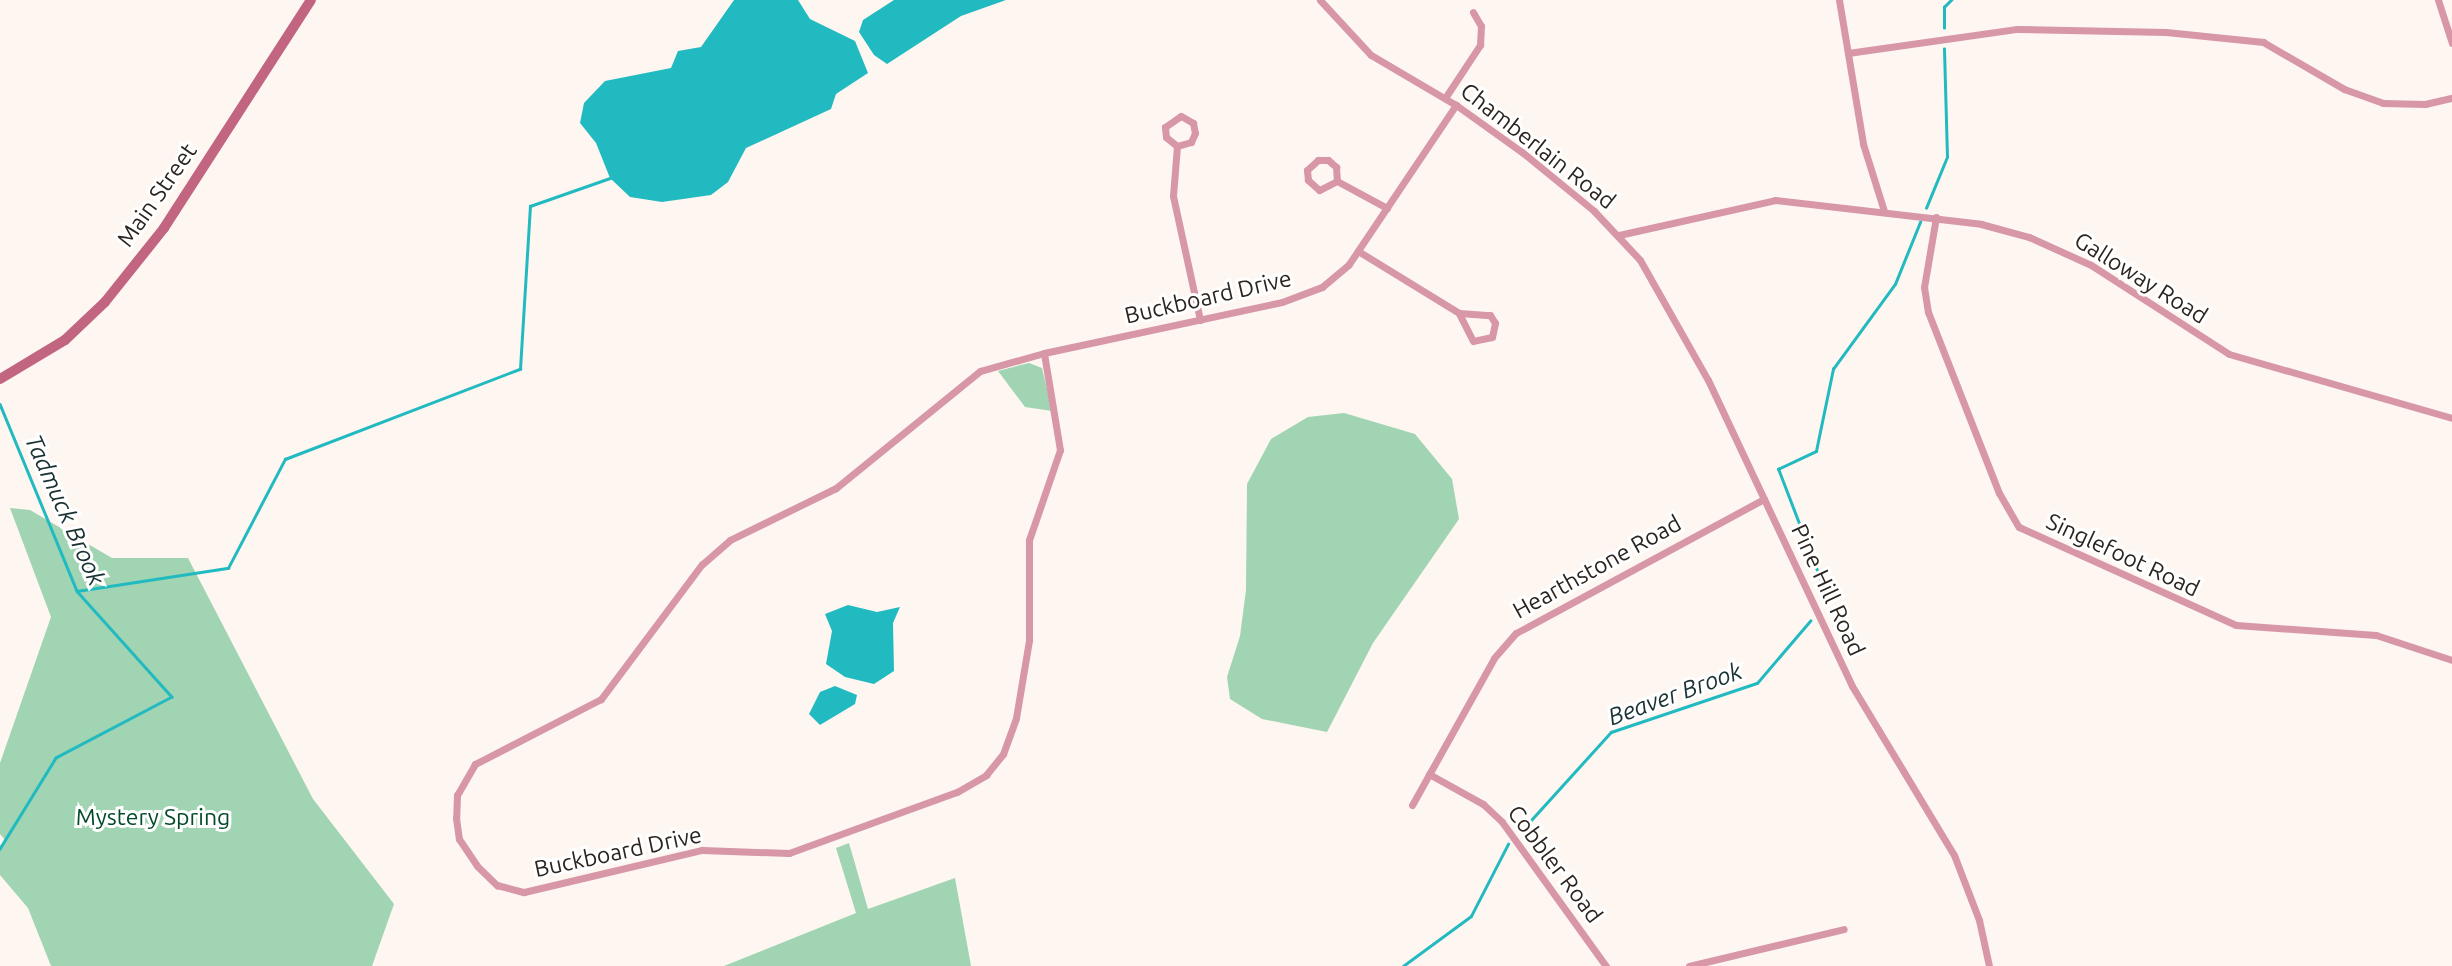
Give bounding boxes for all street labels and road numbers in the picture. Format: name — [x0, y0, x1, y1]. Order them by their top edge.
street label: Chamberlain Road — [1455, 77, 1621, 215]
street label: Main Street — [111, 138, 203, 252]
street label: Galloway Road — [2069, 226, 2213, 330]
street label: Buckboard Drive — [1122, 264, 1294, 330]
street label: Singlefoot Road — [2042, 507, 2204, 603]
street label: Hearthstone Road — [1508, 509, 1686, 625]
street label: Pine Hill Road — [1785, 520, 1871, 660]
street label: Cobbler Road — [1502, 800, 1608, 928]
street label: Buckboard Drive — [532, 821, 704, 883]

